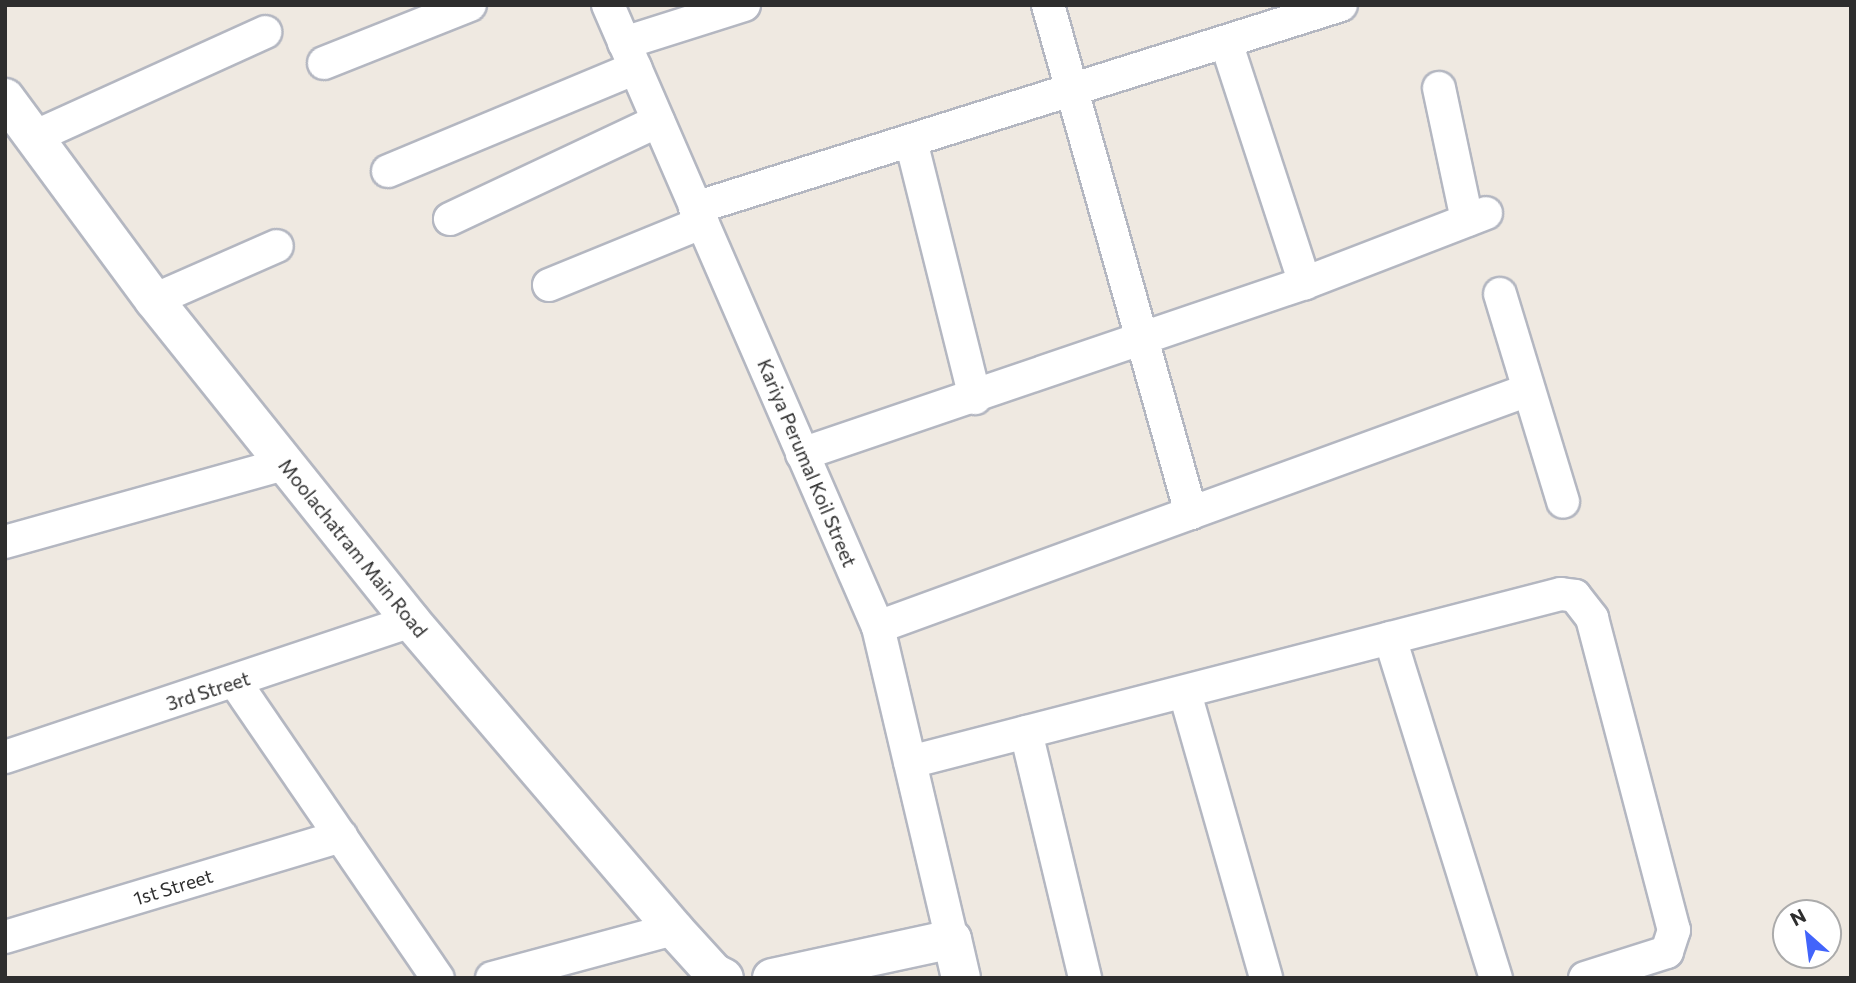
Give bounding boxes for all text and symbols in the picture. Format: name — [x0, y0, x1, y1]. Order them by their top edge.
street label: Kariya Perumal Koil Street — [753, 356, 861, 570]
street label: Moolachatram Main Road — [274, 454, 432, 642]
street label: 3rd Street — [163, 667, 253, 715]
street label: 1st Street — [131, 864, 215, 910]
north arrow — [1772, 899, 1842, 969]
text: N — [1786, 903, 1810, 930]

